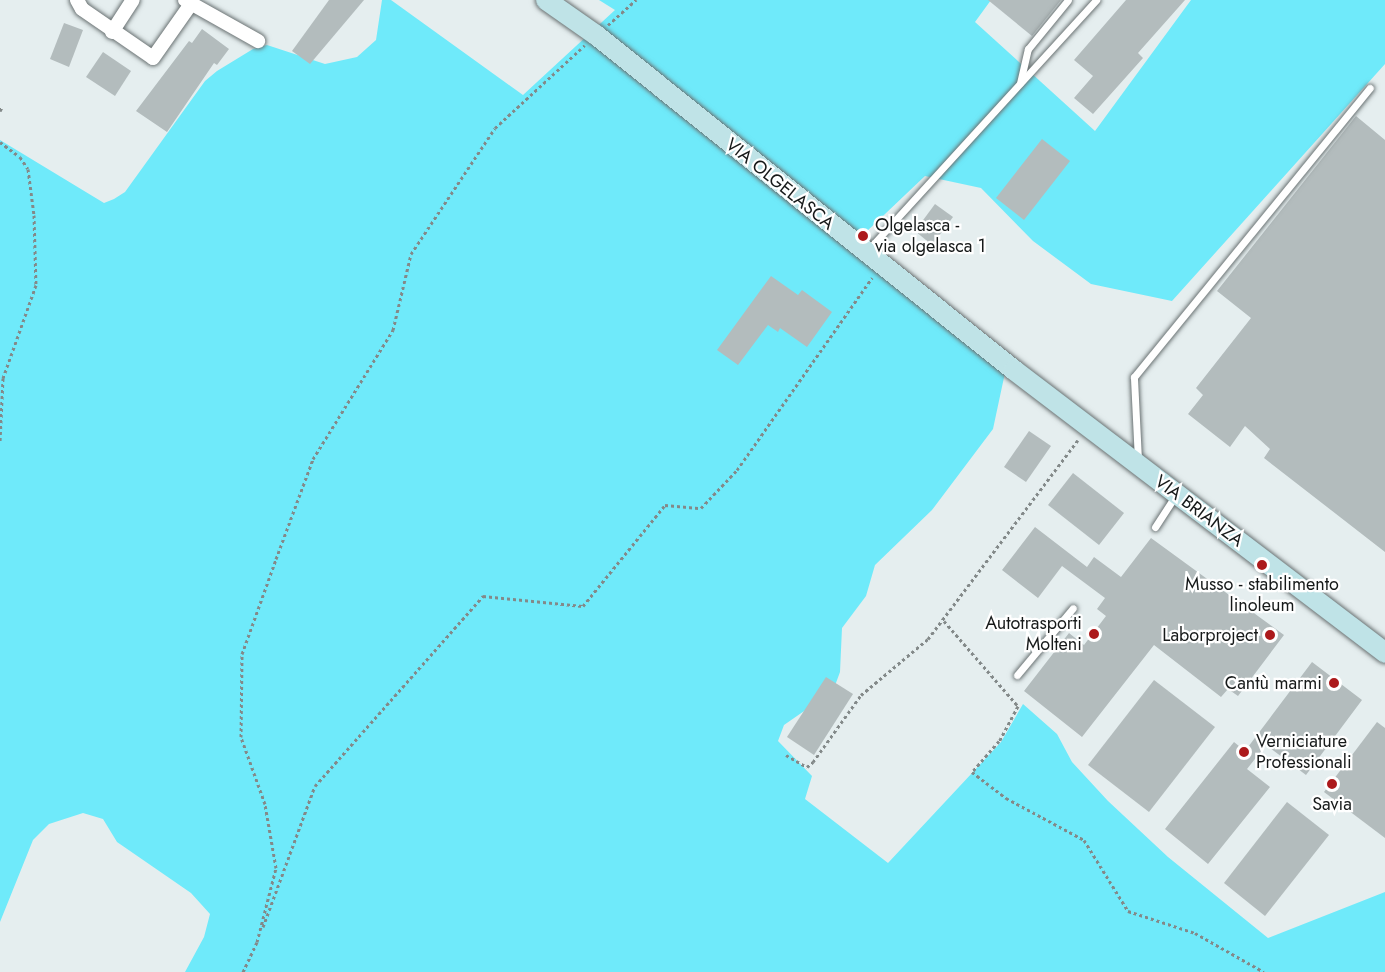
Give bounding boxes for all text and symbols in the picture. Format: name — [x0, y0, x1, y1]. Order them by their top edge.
street label: VIA OLGELASCA — [721, 134, 839, 234]
place label: Olgelasca - via olgelasca 1 — [875, 215, 986, 258]
marker: Olgelasca - via olgelasca 1 — [856, 229, 870, 243]
street label: VIA BRIANZA — [1150, 471, 1248, 551]
marker: Musso - stabilimento linoleum — [1255, 558, 1269, 572]
place label: Musso - stabilimento linoleum — [1185, 574, 1339, 616]
place label: Autotrasporti Molteni — [985, 613, 1082, 656]
place label: Laborproject — [1162, 624, 1258, 646]
marker: Autotrasporti Molteni — [1087, 627, 1101, 641]
marker: Laborproject — [1263, 628, 1277, 642]
place label: Cantù marmi — [1225, 672, 1322, 694]
marker: Cantù marmi — [1327, 676, 1341, 690]
place label: Verniciature Professionali — [1256, 731, 1352, 774]
marker: Verniciature Professionali — [1237, 745, 1251, 759]
marker: Savia — [1325, 777, 1339, 791]
place label: Savia — [1312, 793, 1352, 815]

